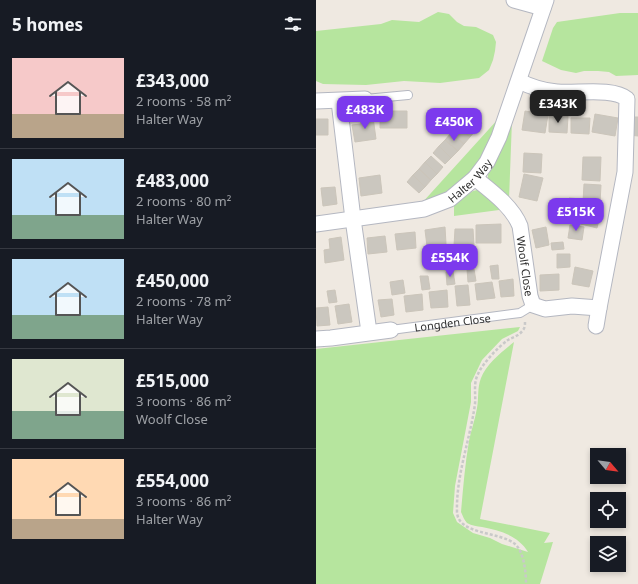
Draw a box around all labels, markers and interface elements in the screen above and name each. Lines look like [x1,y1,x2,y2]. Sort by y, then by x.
text: 5 homes [12,13,83,36]
icon: filters [282,13,304,35]
text: £343,000 [136,69,209,92]
icon: home [44,74,92,122]
pin: £343K [530,90,586,124]
text: 2 rooms · 58 m² [136,92,231,110]
text: £343K [539,94,577,112]
pin: £483K [337,96,393,130]
text: £483K [346,100,384,118]
pin: £450K [426,108,482,142]
text: Halter Way [136,110,203,128]
text: £450K [435,112,473,130]
street label: Halter Way [444,155,495,206]
text: £483,000 [136,169,209,192]
icon: home [44,175,92,223]
text: 2 rooms · 80 m² [136,192,231,210]
pin: £515K [548,198,604,232]
text: £515K [557,202,595,220]
text: Halter Way [136,210,203,228]
street label: Woolf Close [514,235,537,297]
pin: £554K [422,244,478,278]
text: £554K [431,248,469,266]
text: £450,000 [136,269,209,292]
icon: home [44,275,92,323]
text: 2 rooms · 78 m² [136,292,231,310]
street label: Longden Close [414,309,491,334]
text: Halter Way [136,310,203,328]
text: £515,000 [136,369,209,392]
icon: home [44,375,92,423]
text: 3 rooms · 86 m² [136,392,231,410]
text: Woolf Close [136,410,208,428]
north arrow [590,448,626,484]
map controls [590,448,626,572]
text: £554,000 [136,469,209,492]
icon: home [44,475,92,523]
text: 3 rooms · 86 m² [136,492,231,510]
button: locate [590,492,626,528]
text: Halter Way [136,510,203,528]
button: layers [590,536,626,572]

